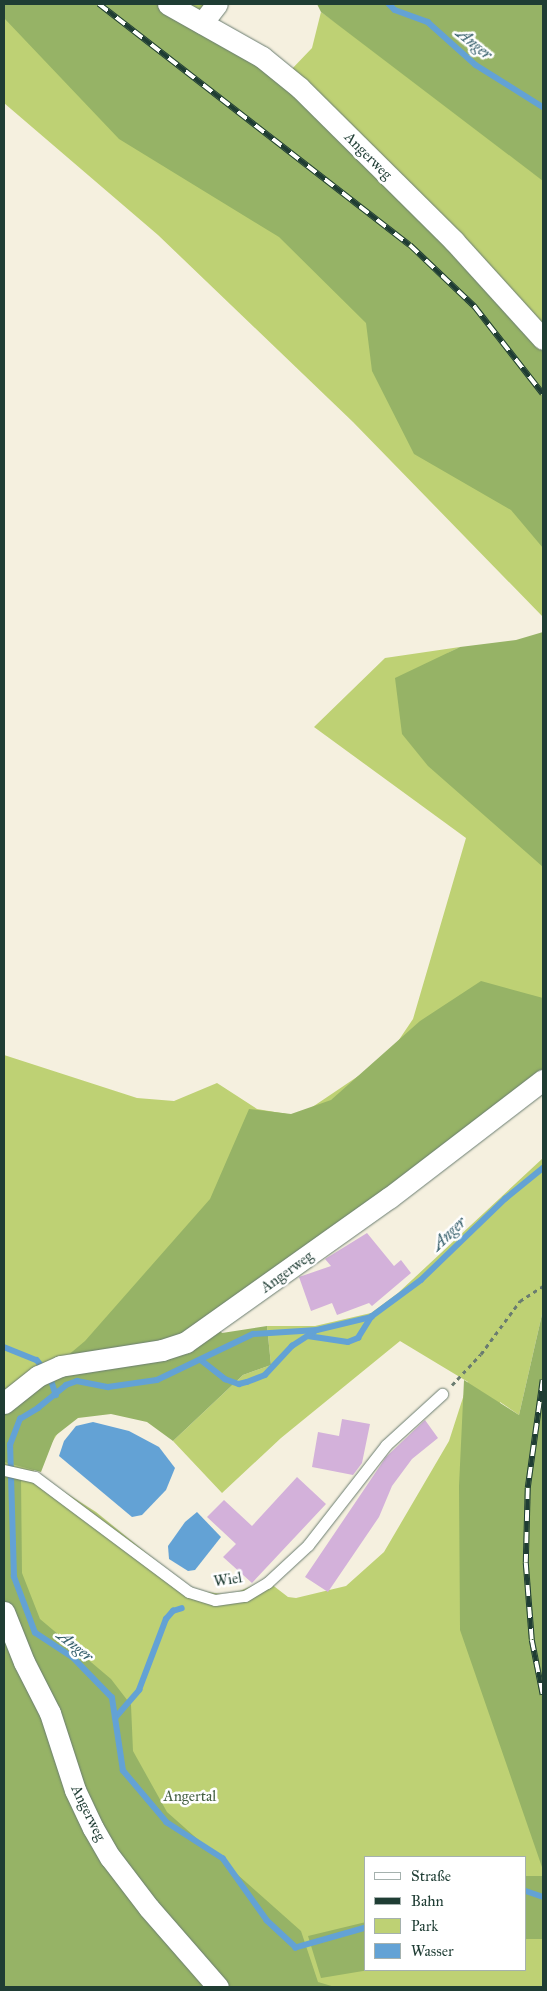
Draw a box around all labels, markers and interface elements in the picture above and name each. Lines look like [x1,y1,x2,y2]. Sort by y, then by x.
water label: Anger [452,24,496,64]
street label: Angerweg [340,128,396,184]
water label: Anger [428,1213,470,1255]
street label: Angerweg [257,1247,317,1297]
street label: Wiel [212,1569,244,1591]
water label: Anger [53,1626,97,1666]
street label: Angerweg [67,1782,109,1844]
park label: Angertal [164,1788,216,1806]
legend [364,1856,527,1971]
text: Straße [411,1867,451,1885]
text: Bahn [411,1892,444,1910]
text: Park [411,1917,438,1935]
text: Wasser [411,1942,454,1960]

